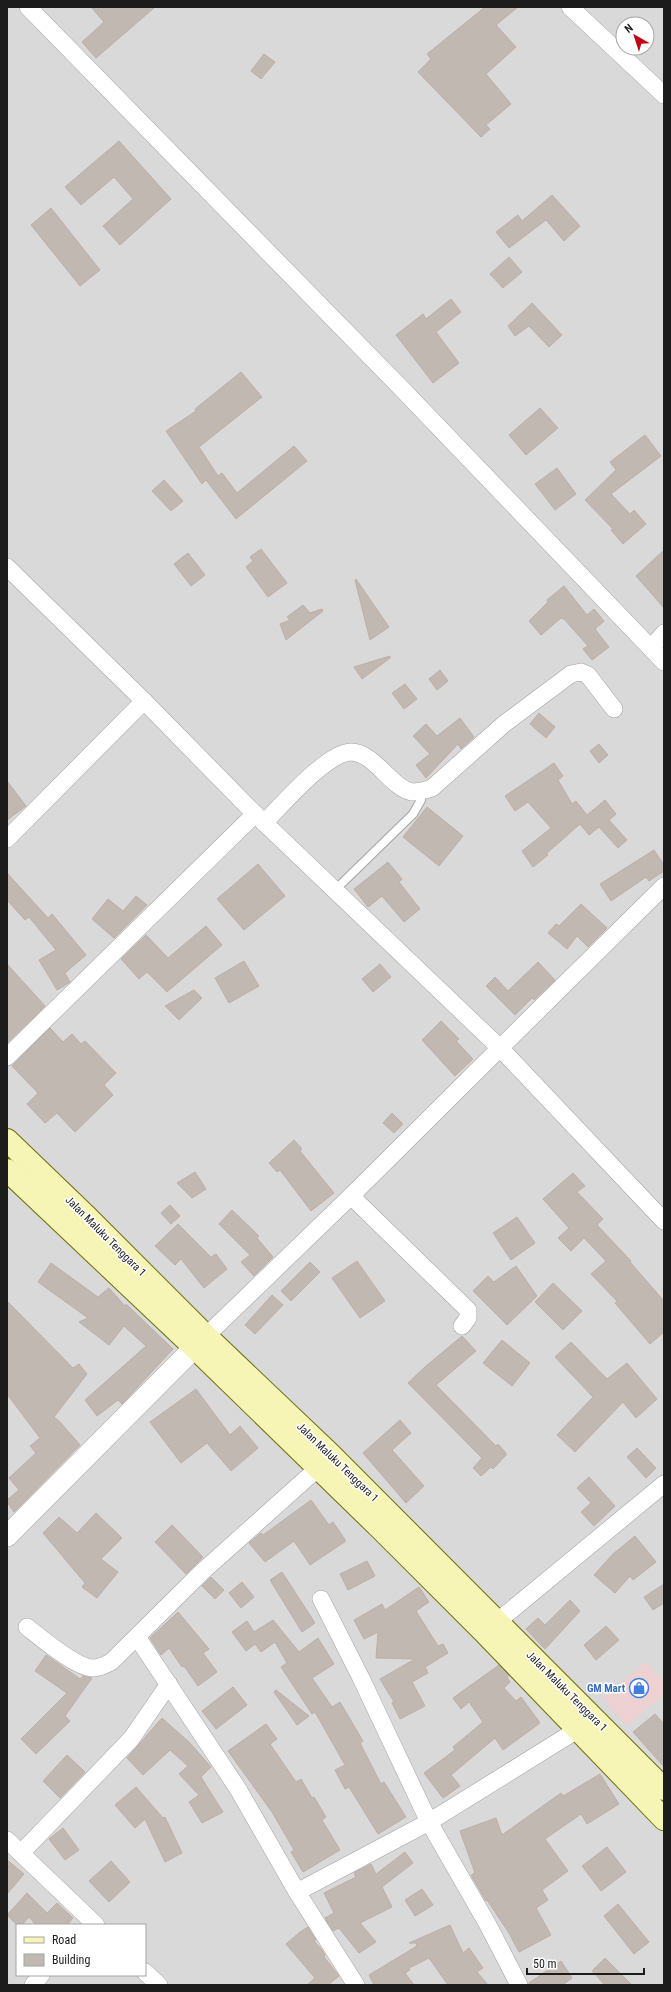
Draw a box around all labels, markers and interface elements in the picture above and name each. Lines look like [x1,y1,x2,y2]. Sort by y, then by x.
north arrow [615,16,655,56]
text: N [622,21,636,36]
street label: Jalan Maluku Tenggara 1 [63,1193,149,1279]
street label: Jalan Maluku Tenggara 1 [294,1420,381,1505]
street label: Jalan Maluku Tenggara 1 [524,1648,610,1734]
shop icon: GM Mart [628,1677,650,1699]
place label: GM Mart [587,1682,626,1695]
legend [16,1924,146,1976]
text: Road [52,1933,76,1947]
scale bar [527,1950,644,1976]
text: Building [52,1953,90,1967]
text: 50 m [533,1957,557,1971]

